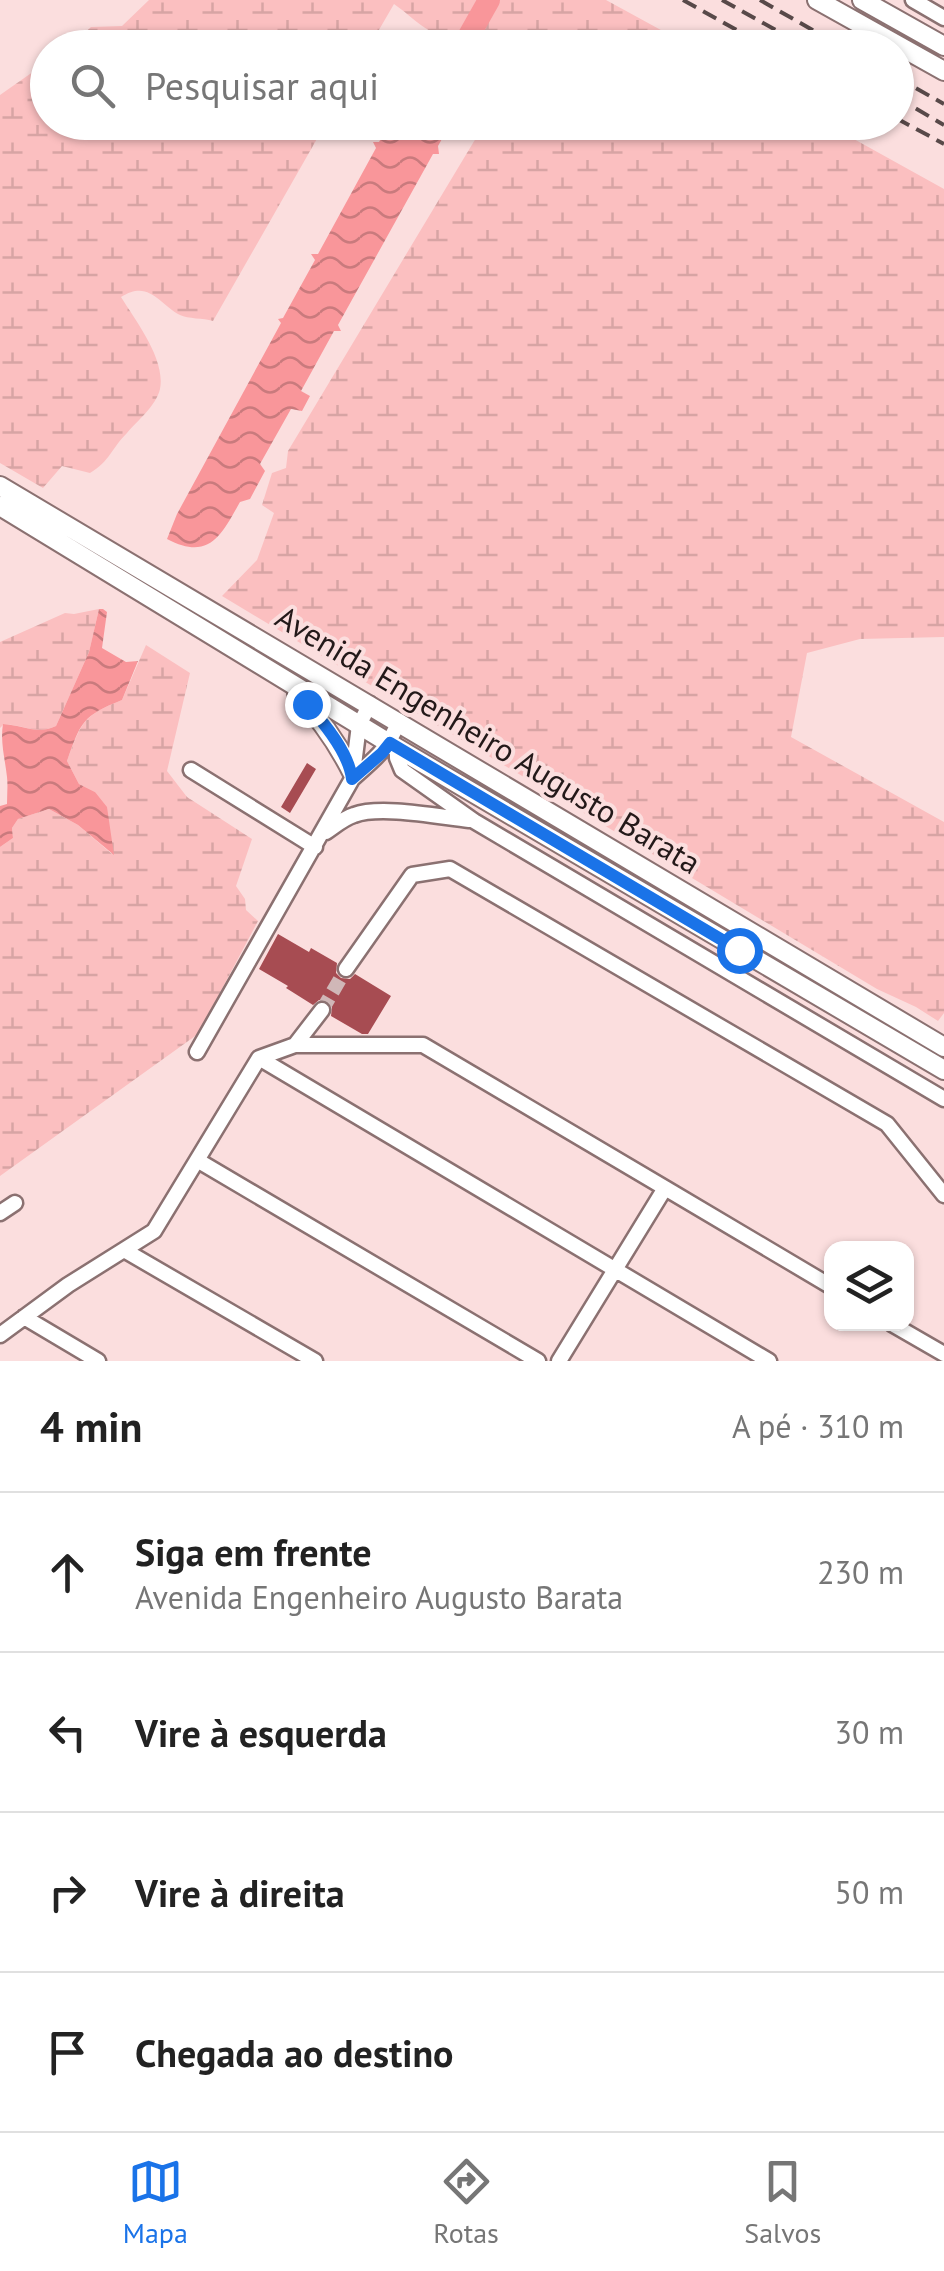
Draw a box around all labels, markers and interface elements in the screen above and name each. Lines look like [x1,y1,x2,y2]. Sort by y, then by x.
search box [30,30,914,140]
icon: search [65,58,120,113]
text: Pesquisar aqui [145,61,379,110]
street label: Avenida Engenheiro Augusto Barata [268,595,709,883]
route end [285,682,331,728]
route start [717,928,763,974]
map controls [824,1241,914,1331]
button: layers [824,1241,914,1331]
text: 4 min [40,1399,142,1454]
text: A pé · 310 m [732,1405,904,1447]
text: Siga em frente [135,1527,372,1576]
icon: ahead [40,1545,95,1600]
text: 230 m [817,1551,904,1593]
text: Avenida Engenheiro Augusto Barata [135,1576,623,1618]
icon: left [40,1705,95,1760]
text: Vire à esquerda [135,1708,387,1757]
text: 30 m [835,1711,904,1753]
icon: right [40,1865,95,1920]
text: Vire à direita [135,1868,345,1917]
text: 50 m [835,1871,904,1913]
icon: arrive [40,2025,95,2080]
text: Chegada ao destino [135,2028,454,2077]
tab: Mapa [123,2154,188,2251]
tab: Rotas [433,2154,499,2251]
tab: Salvos [744,2154,821,2251]

